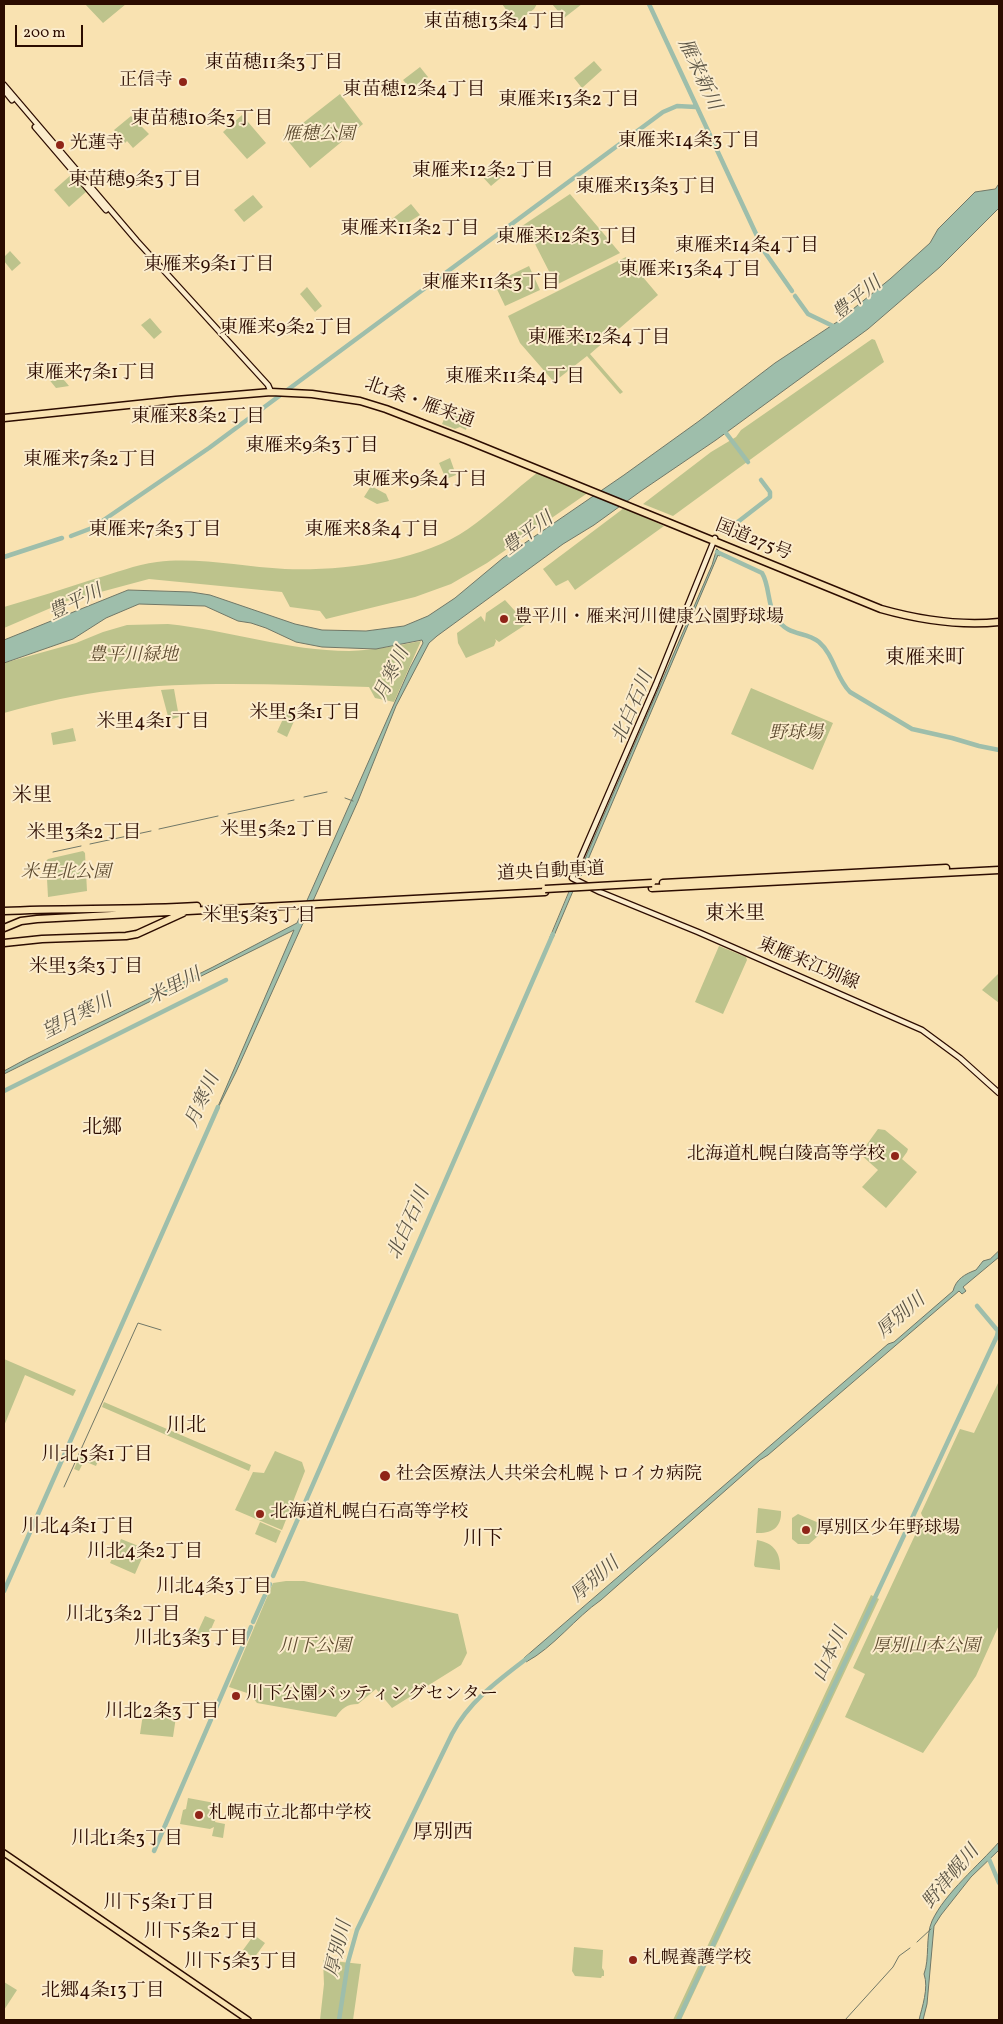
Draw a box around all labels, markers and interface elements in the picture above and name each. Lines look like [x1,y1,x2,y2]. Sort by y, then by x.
district label: 東苗穂13条4丁目 [424,13,566,35]
scale bar [18,15,85,47]
text: 200 m [23,23,66,44]
water label: 雁来新川 [672,36,724,114]
district label: 東苗穂11条3丁目 [205,54,343,76]
place label: 正信寺 [119,71,173,93]
marker: 正信寺 [177,76,189,88]
district label: 東苗穂12条4丁目 [343,81,485,103]
district label: 東雁来13条2丁目 [498,91,640,113]
district label: 東苗穂10条3丁目 [131,110,273,132]
park label: 雁穂公園 [283,125,355,147]
district label: 東雁来14条3丁目 [618,132,760,154]
place label: 光蓮寺 [70,134,124,156]
marker: 光蓮寺 [54,139,66,151]
district label: 東雁来12条2丁目 [412,162,554,184]
district label: 東苗穂9条3丁目 [68,171,202,193]
district label: 東雁来13条3丁目 [576,178,716,200]
district label: 東雁来11条2丁目 [341,220,479,242]
district label: 東雁来12条3丁目 [496,228,638,250]
district label: 東雁来14条4丁目 [675,237,819,259]
district label: 東雁来9条1丁目 [143,256,275,278]
district label: 東雁来13条4丁目 [619,261,761,283]
water label: 豊平川 [829,273,887,327]
district label: 東雁来11条3丁目 [422,274,560,296]
district label: 東雁来9条2丁目 [219,319,353,341]
district label: 東雁来12条4丁目 [528,329,670,351]
district label: 東雁来7条1丁目 [26,364,156,386]
district label: 東雁来11条4丁目 [445,368,585,390]
street label: 北1条・雁来通 [361,374,477,434]
district label: 東雁来8条2丁目 [131,408,265,430]
district label: 東雁来9条3丁目 [245,437,379,459]
district label: 東雁来7条2丁目 [23,451,157,473]
district label: 東雁来9条4丁目 [352,471,488,493]
water label: 豊平川 [499,509,559,561]
street label: 国道275号 [712,516,794,566]
district label: 東雁来7条3丁目 [89,521,221,543]
district label: 東雁来8条4丁目 [305,521,439,543]
water label: 豊平川 [45,581,107,627]
place label: 豊平川・雁来河川健康公園野球場 [514,608,784,630]
marker: 豊平川・雁来河川健康公園野球場 [498,613,510,625]
water label: 月寒川 [370,644,416,706]
park label: 豊平川緑地 [88,646,178,668]
district label: 東雁来町 [885,647,965,671]
water label: 北白石川 [609,669,659,747]
district label: 米里5条1丁目 [249,704,361,726]
district label: 米里4条1丁目 [96,713,210,735]
park label: 野球場 [769,724,823,746]
district label: 米里 [12,785,52,809]
district label: 米里5条2丁目 [220,821,334,843]
district label: 米里3条2丁目 [27,824,141,846]
street label: 道央自動車道 [497,859,605,887]
park label: 米里北公園 [21,863,111,885]
district label: 東米里 [705,903,765,927]
district label: 米里5条3丁目 [202,907,316,929]
street label: 東雁来江別線 [754,934,862,996]
district label: 米里3条3丁目 [29,958,143,980]
water label: 米里川 [144,965,206,1011]
water label: 望月寒川 [39,991,117,1045]
water label: 月寒川 [182,1070,226,1132]
district label: 北郷 [82,1117,122,1141]
place label: 北海道札幌白陵高等学校 [687,1145,885,1167]
marker: 北海道札幌白陵高等学校 [889,1150,901,1162]
water label: 北白石川 [384,1185,436,1263]
water label: 厚別川 [873,1290,931,1344]
district label: 川北 [166,1415,206,1439]
district label: 川北5条1丁目 [41,1446,153,1468]
place label: 社会医療法人共栄会札幌トロイカ病院 [396,1465,702,1487]
marker: 社会医療法人共栄会札幌トロイカ病院 [378,1469,392,1483]
place label: 北海道札幌白石高等学校 [270,1503,468,1525]
marker: 北海道札幌白石高等学校 [254,1508,266,1520]
district label: 川北4条1丁目 [21,1518,135,1540]
place label: 厚別区少年野球場 [816,1519,960,1541]
marker: 厚別区少年野球場 [800,1524,812,1536]
district label: 川下 [463,1528,503,1552]
district label: 川北4条2丁目 [87,1543,203,1565]
water label: 厚別川 [567,1554,625,1608]
district label: 川北4条3丁目 [156,1578,272,1600]
district label: 川北3条2丁目 [66,1606,180,1628]
water label: 山本川 [810,1624,854,1686]
district label: 川北3条3丁目 [134,1630,248,1652]
park label: 川下公園 [279,1637,351,1659]
park label: 厚別山本公園 [872,1637,980,1659]
place label: 川下公園バッティングセンター [246,1685,498,1707]
marker: 川下公園バッティングセンター [230,1690,242,1702]
district label: 川北2条3丁目 [105,1703,219,1725]
place label: 札幌市立北都中学校 [209,1804,371,1826]
marker: 札幌市立北都中学校 [193,1809,205,1821]
district label: 厚別西 [413,1822,473,1846]
district label: 川北1条3丁目 [71,1830,183,1852]
water label: 野津幌川 [919,1842,985,1914]
district label: 川下5条1丁目 [103,1894,215,1916]
water label: 厚別川 [322,1919,358,1979]
district label: 川下5条2丁目 [144,1923,258,1945]
place label: 札幌養護学校 [643,1949,751,1971]
district label: 川下5条3丁目 [184,1953,298,1975]
marker: 札幌養護学校 [627,1954,639,1966]
district label: 北郷4条13丁目 [41,1982,165,2004]

